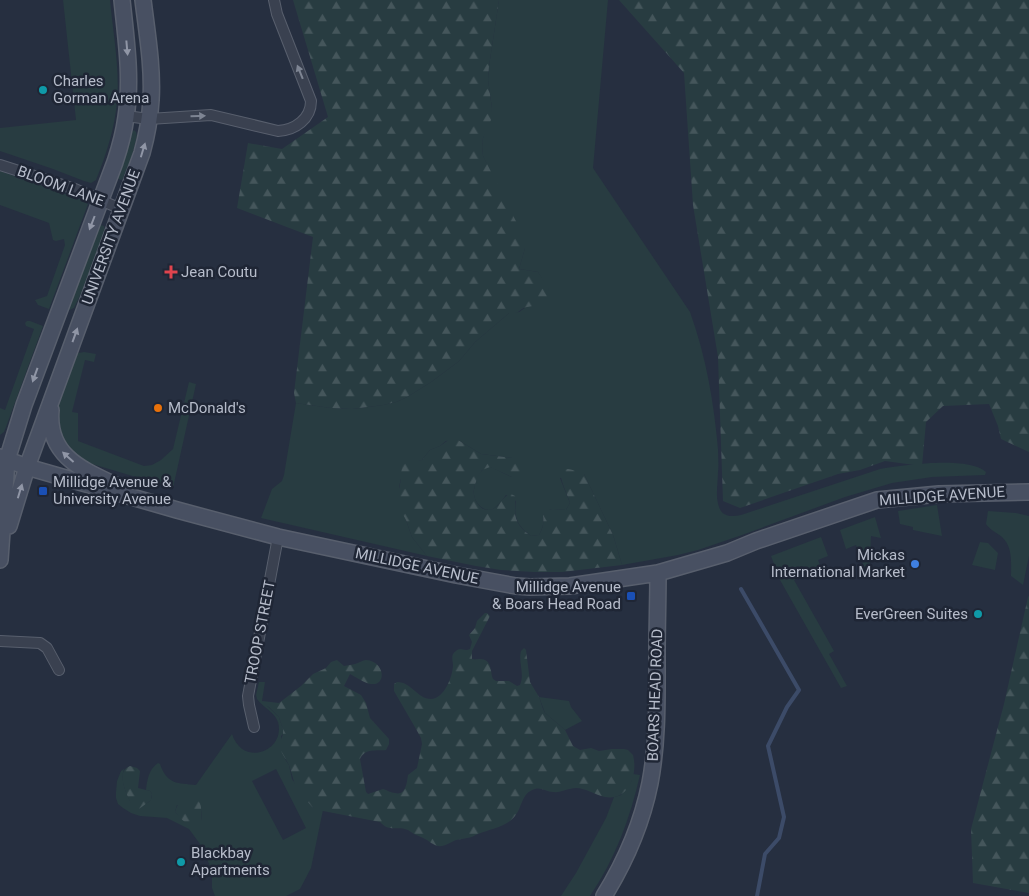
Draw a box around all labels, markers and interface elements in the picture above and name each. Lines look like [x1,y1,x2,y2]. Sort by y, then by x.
one-way arrow [123,41,131,57]
one-way arrow [296,65,304,79]
place label: Charles Gorman Arena [53,72,149,107]
marker: Charles Gorman Arena [37,84,49,96]
one-way arrow [190,111,206,119]
one-way arrow [139,142,147,157]
street label: BLOOM LANE [15,162,108,210]
street label: UNIVERSITY AVENUE [78,166,144,307]
one-way arrow [88,216,96,231]
place label: Jean Coutu [181,263,257,281]
marker: Jean Coutu [165,266,177,278]
one-way arrow [71,327,79,342]
one-way arrow [31,368,39,383]
place label: McDonald's [168,399,246,417]
marker: McDonald's [152,402,164,414]
one-way arrow [63,451,75,463]
place label: Millidge Avenue & University Avenue [53,473,172,508]
one-way arrow [16,483,24,498]
street label: MILLIDGE AVENUE [879,483,1006,509]
marker: Millidge Avenue & University Avenue [37,485,49,497]
street label: MILLIDGE AVENUE [354,544,481,588]
place label: Mickas International Market [771,546,905,581]
marker: Mickas International Market [909,558,921,570]
place label: Millidge Avenue & Boars Head Road [492,578,621,613]
street label: TROOP STREET [241,579,279,685]
marker: Millidge Avenue & Boars Head Road [625,590,637,602]
place label: EverGreen Suites [855,605,968,623]
marker: EverGreen Suites [972,608,984,620]
street label: BOARS HEAD ROAD [644,628,666,762]
place label: Blackbay Apartments [191,844,270,879]
marker: Blackbay Apartments [175,856,187,868]

